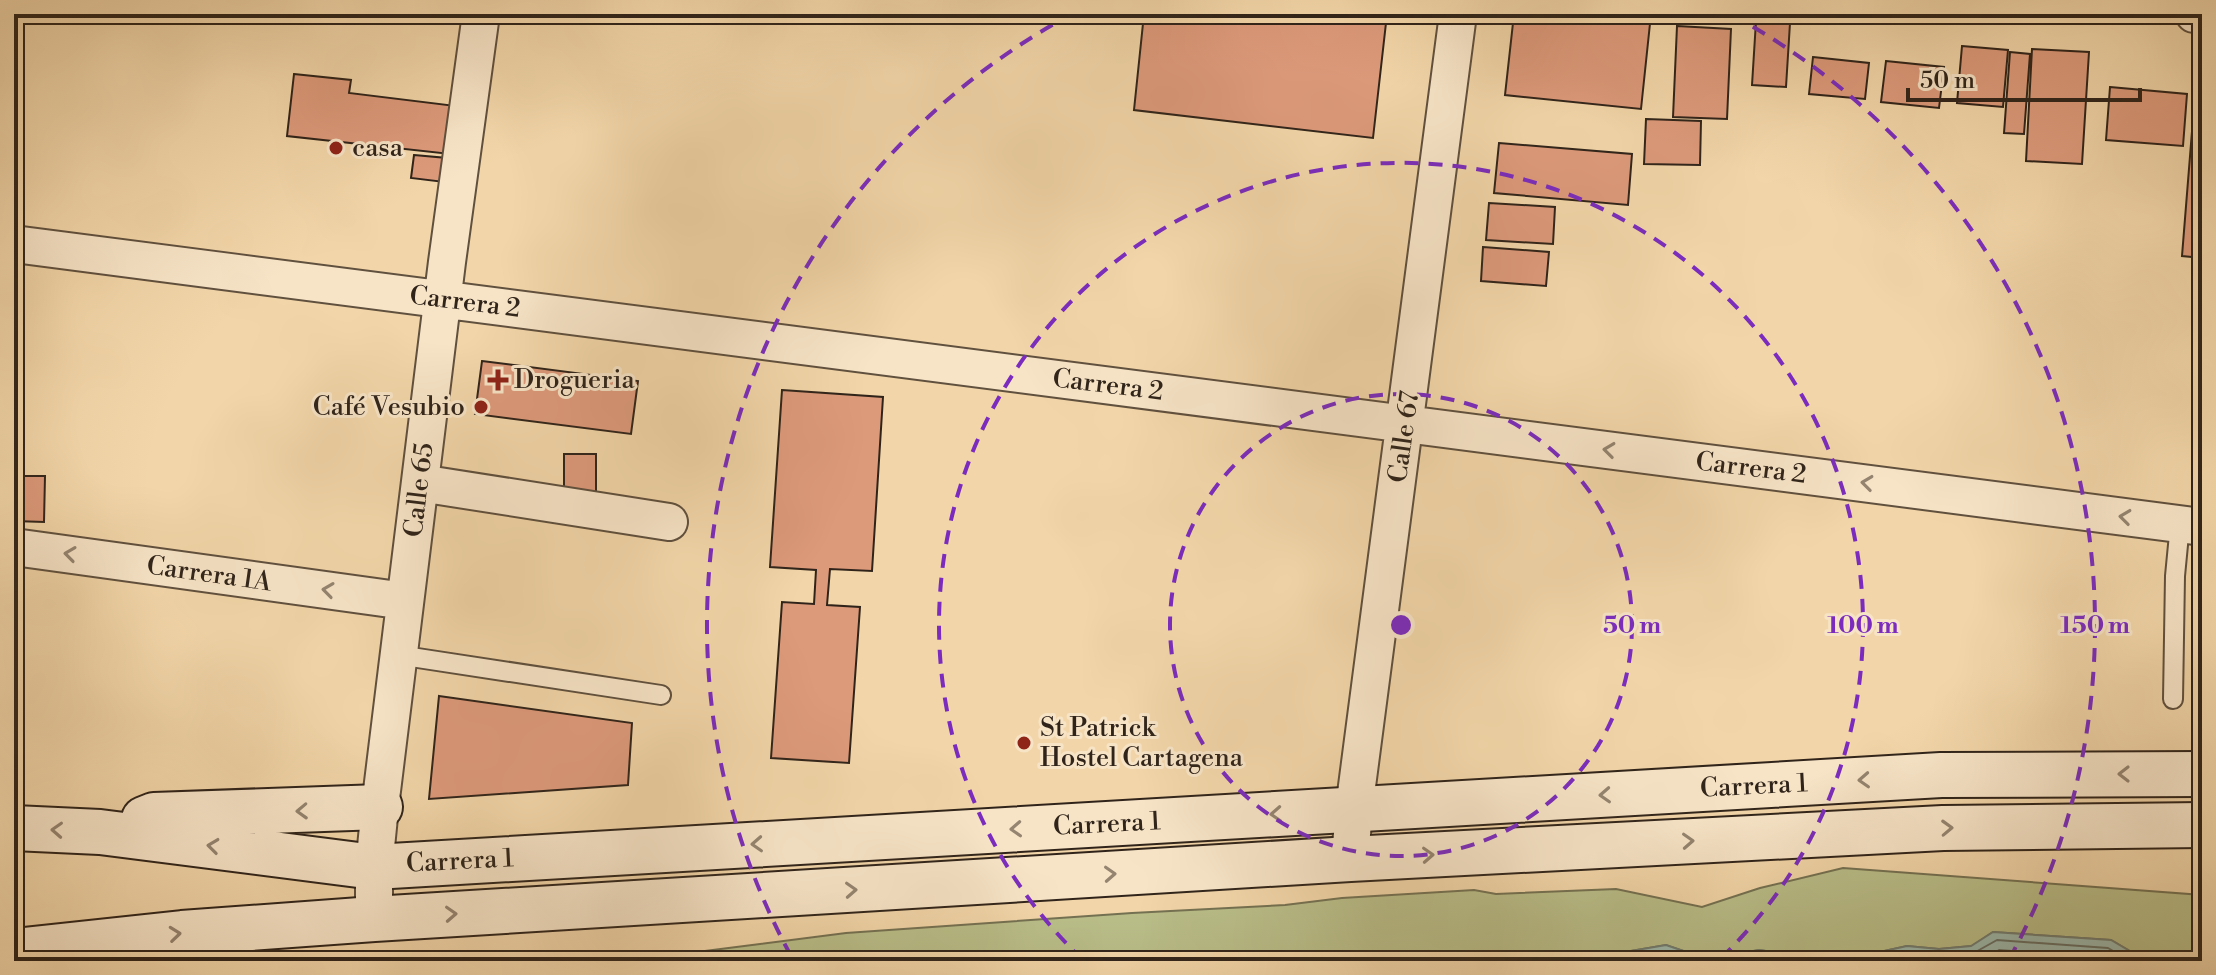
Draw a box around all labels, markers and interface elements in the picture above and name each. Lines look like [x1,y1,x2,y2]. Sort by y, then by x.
scale bar [1908,52,2140,102]
text: 50 m [1920,66,1975,96]
place label: casa [352,132,404,164]
marker: casa [327,139,345,157]
street label: Carrera 2 [408,279,522,325]
street label: Carrera 2 [1051,362,1165,408]
place label: Drogueria [514,364,635,396]
marker: Drogueria [489,371,507,389]
street label: Calle 67 [1382,389,1426,485]
place label: Café Vesubio [313,391,465,423]
marker: Café Vesubio [472,398,490,416]
street label: Calle 65 [397,441,441,539]
one-way arrow [1602,442,1616,459]
street label: Carrera 2 [1694,445,1808,491]
one-way arrow [1860,475,1873,492]
one-way arrow [2118,508,2131,525]
one-way arrow [63,546,77,563]
street label: Carrera 1A [145,549,275,599]
one-way arrow [321,582,334,599]
centre of rings [1387,611,1415,639]
text: 50 m [1603,611,1661,641]
text: 100 m [1827,611,1899,641]
text: 150 m [2060,611,2130,641]
place label: St Patrick Hostel Cartagena [1040,712,1244,774]
marker: St Patrick Hostel Cartagena [1015,734,1033,752]
one-way arrow [2117,765,2130,783]
street label: Carrera 1 [1699,767,1809,805]
one-way arrow [1857,771,1870,788]
one-way arrow [1598,786,1611,803]
one-way arrow [295,803,308,820]
street label: Carrera 1 [1052,805,1162,843]
one-way arrow [1269,805,1282,822]
one-way arrow [1941,819,1954,836]
one-way arrow [1009,820,1022,837]
one-way arrow [50,822,63,839]
one-way arrow [1682,833,1695,850]
one-way arrow [750,835,763,852]
one-way arrow [206,838,219,855]
street label: Carrera 1 [405,842,515,880]
one-way arrow [1422,847,1435,864]
one-way arrow [1104,866,1117,883]
one-way arrow [845,882,858,899]
one-way arrow [445,906,458,923]
one-way arrow [169,925,182,942]

